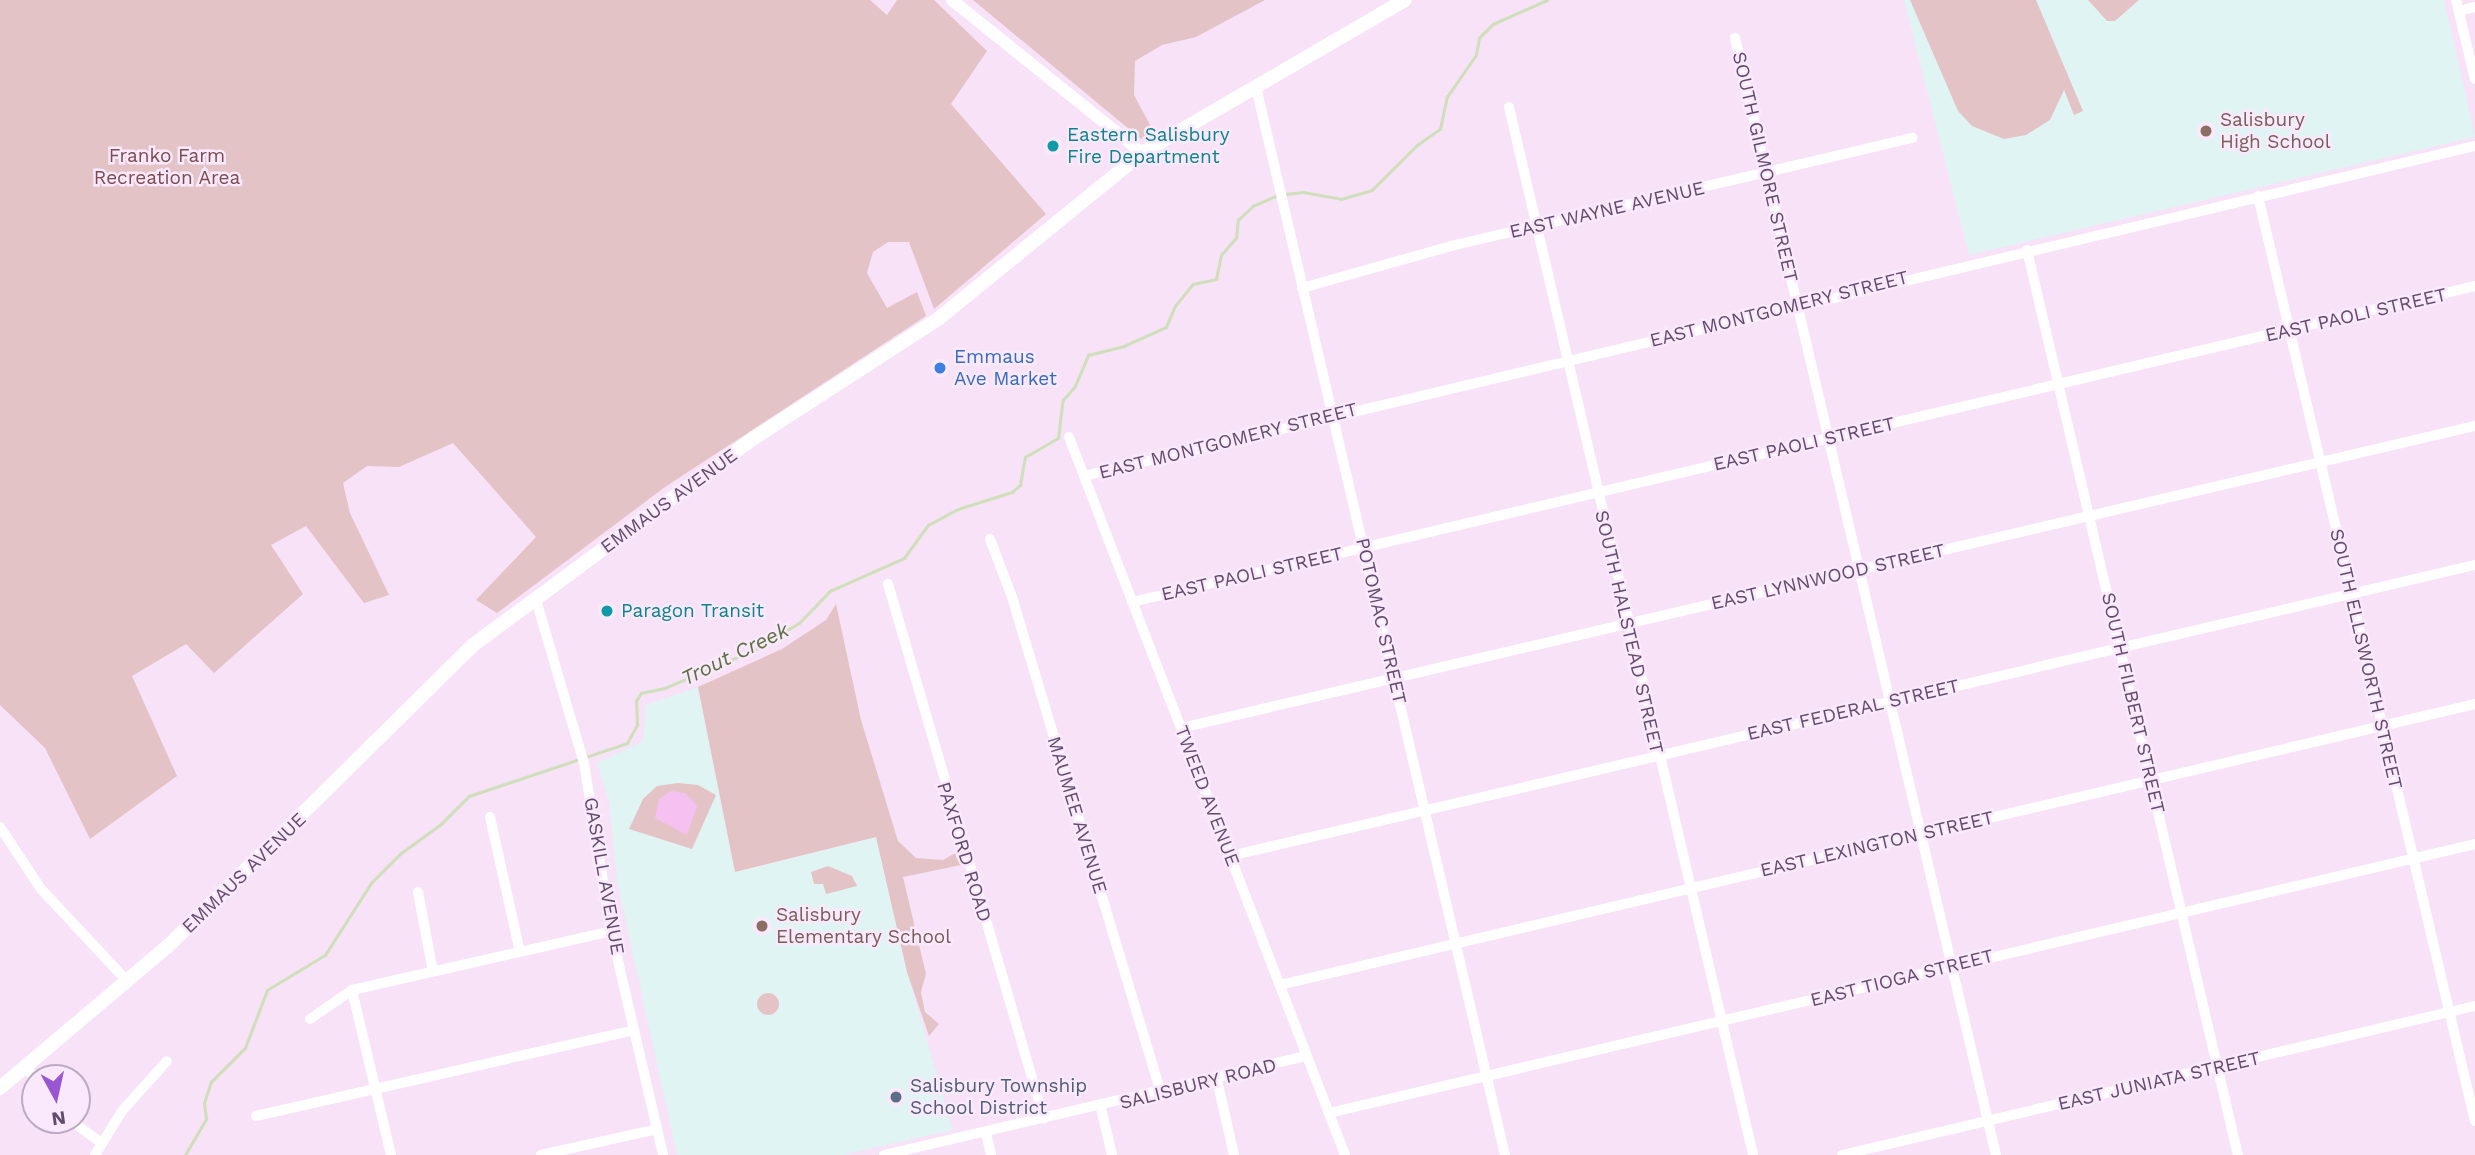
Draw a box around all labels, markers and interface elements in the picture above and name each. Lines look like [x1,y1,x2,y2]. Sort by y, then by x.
street label: SOUTH GILMORE STREET [1727,50,1803,284]
place label: Salisbury High School [2220,109,2331,153]
marker: Salisbury High School [2198,123,2214,139]
place label: Eastern Salisbury Fire Department [1067,124,1230,168]
marker: Eastern Salisbury Fire Department [1045,138,1061,154]
park label: Franko Farm Recreation Area [93,145,241,189]
street label: EAST WAYNE AVENUE [1506,176,1708,244]
street label: EAST MONTGOMERY STREET [1647,266,1911,352]
street label: EAST PAOLI STREET [2263,283,2449,347]
place label: Emmaus Ave Market [954,346,1057,390]
marker: Emmaus Ave Market [932,360,948,376]
street label: EAST MONTGOMERY STREET [1096,398,1360,484]
street label: EAST PAOLI STREET [1711,412,1897,476]
street label: EMMAUS AVENUE [596,444,742,558]
street label: SOUTH HALSTEAD STREET [1590,508,1668,756]
street label: SOUTH ELLSWORTH STREET [2325,527,2407,791]
street label: POTOMAC STREET [1351,536,1411,706]
street label: EAST LYNNWOOD STREET [1709,539,1947,615]
street label: EAST PAOLI STREET [1159,542,1345,606]
street label: SOUTH FILBERT STREET [2096,590,2170,816]
place label: Paragon Transit [621,600,765,622]
marker: Paragon Transit [599,603,615,619]
water label: Trout Creek [677,617,793,691]
street label: EAST FEDERAL STREET [1744,674,1962,746]
street label: TWEED AVENUE [1170,722,1244,870]
street label: MAUMEE AVENUE [1042,733,1112,897]
street label: PAXFORD ROAD [932,779,996,925]
street label: GASKILL AVENUE [579,795,629,957]
street label: EAST LEXINGTON STREET [1758,806,1996,882]
street label: EMMAUS AVENUE [177,808,311,938]
place label: Salisbury Elementary School [776,904,952,948]
marker: Salisbury Elementary School [754,918,770,934]
street label: EAST TIOGA STREET [1807,944,1997,1012]
street label: EAST JUNIATA STREET [2055,1046,2263,1116]
street label: SALISBURY ROAD [1117,1053,1279,1115]
north arrow [21,1064,91,1134]
place label: Salisbury Township School District [910,1075,1088,1119]
marker: Salisbury Township School District [888,1089,904,1105]
text: N [50,1106,67,1131]

